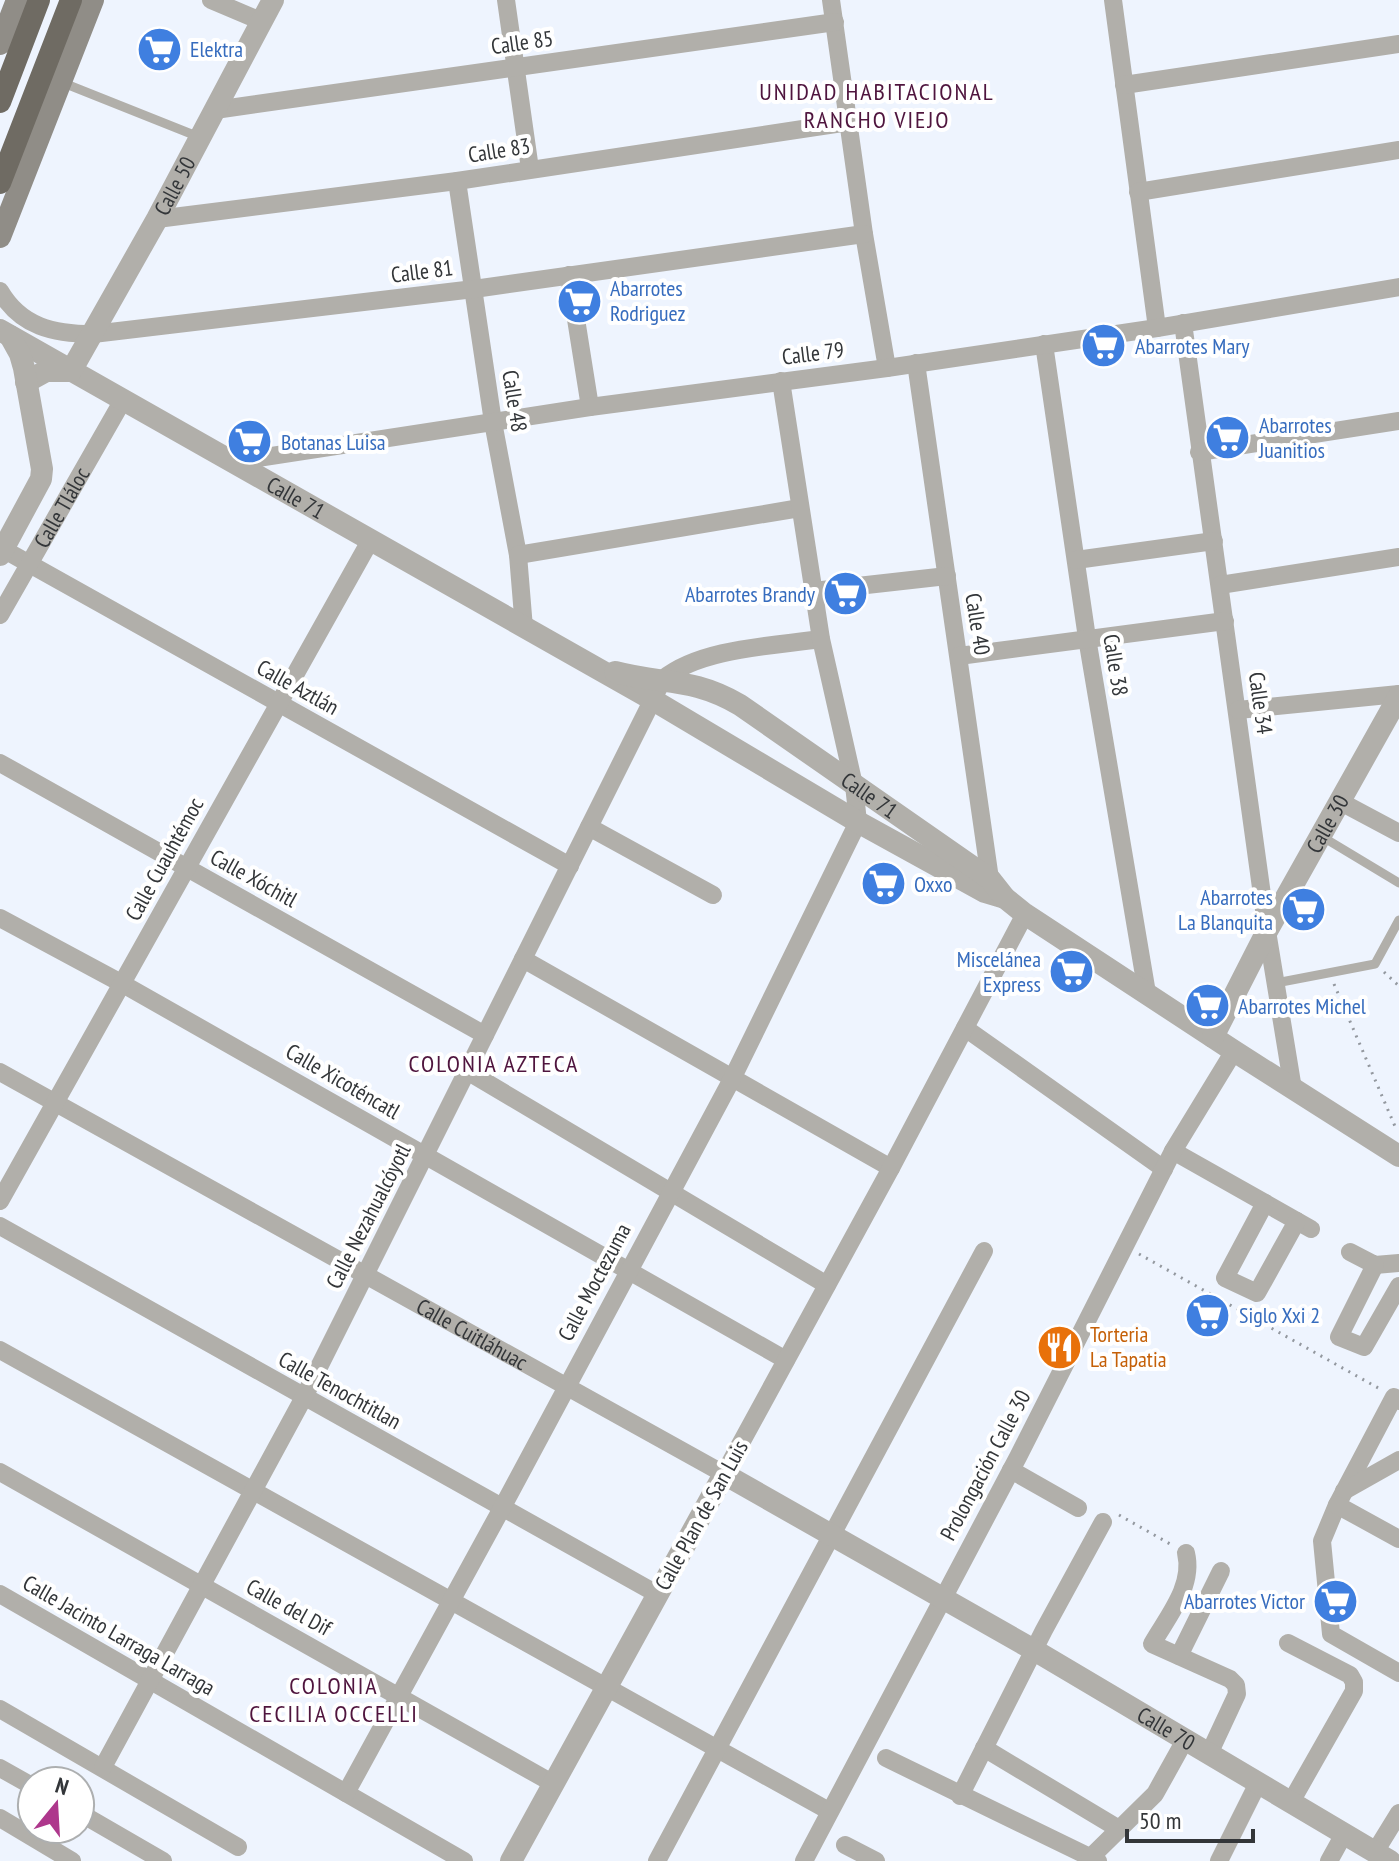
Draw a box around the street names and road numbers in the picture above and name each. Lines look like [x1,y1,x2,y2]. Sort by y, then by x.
street label: Calle 85 [489,24,555,60]
street label: Calle 83 [466,131,532,169]
street label: Calle 50 [148,152,202,220]
street label: Calle 81 [389,253,455,289]
street label: Calle 79 [780,335,846,371]
street label: Calle 48 [496,368,534,434]
street label: Calle Tláloc [27,462,96,553]
street label: Calle 71 [262,470,330,525]
street label: Calle 40 [959,591,997,657]
street label: Calle 38 [1097,632,1135,698]
street label: Calle Aztlán [252,653,344,721]
street label: Calle 34 [1243,670,1279,736]
street label: Calle 71 [836,766,903,824]
street label: Calle 30 [1300,790,1355,858]
street label: Calle Cuauhtémoc [119,792,209,926]
street label: Calle Xóchitl [206,843,303,914]
street label: Calle Xicoténcatl [281,1037,406,1125]
street label: Calle Nezahualcóyotl [319,1138,417,1293]
street label: Calle Moctezuma [551,1218,637,1346]
street label: Calle Cuitláhuac [412,1292,533,1376]
street label: Calle Tenochtitlan [274,1345,406,1435]
street label: Prolongación Calle 30 [934,1385,1036,1545]
street label: Calle Plan de San Luis [648,1435,754,1595]
street label: Calle Jacinto Larraga Larraga [18,1569,220,1701]
street label: Calle del Dif [242,1572,338,1642]
street label: Calle 70 [1132,1700,1200,1756]

